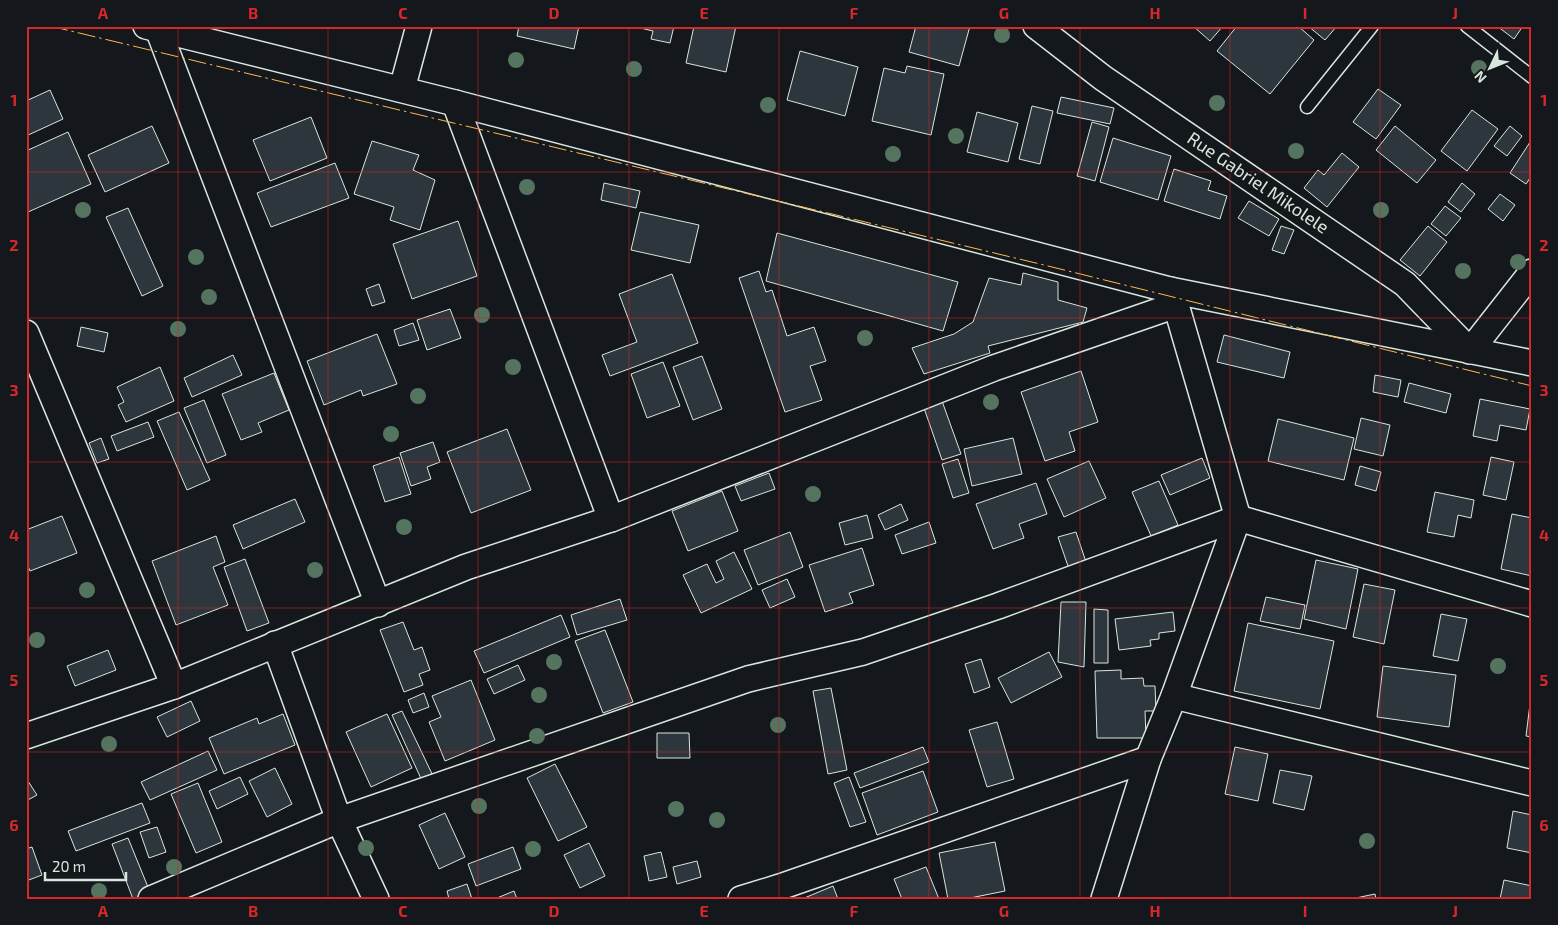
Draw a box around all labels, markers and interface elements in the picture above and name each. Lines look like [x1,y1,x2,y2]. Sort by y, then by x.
text: A [98,3,109,22]
text: B [248,3,258,22]
text: C [398,3,408,22]
text: D [549,3,560,22]
text: E [699,3,709,22]
text: F [850,3,859,22]
text: G [999,3,1009,22]
text: H [1149,3,1161,22]
text: I [1303,3,1307,22]
text: J [1452,3,1458,22]
north arrow [1466,42,1516,92]
text: N [1470,68,1490,87]
text: 1 [11,90,17,109]
text: 1 [1541,90,1547,109]
street label: Rue Gabriel Mikolele [1184,127,1334,238]
text: 2 [9,235,19,254]
text: 2 [1539,235,1549,254]
text: 3 [9,380,19,399]
text: 3 [1539,380,1549,399]
text: 4 [9,525,19,544]
text: 4 [1539,525,1549,544]
text: 5 [10,670,19,689]
text: 5 [1540,670,1549,689]
text: 6 [9,815,19,834]
text: 6 [1539,815,1549,834]
scale bar [45,850,126,882]
text: 20 m [52,857,86,875]
text: A [98,901,109,920]
text: B [248,901,258,920]
text: C [398,901,408,920]
text: D [549,901,560,920]
text: E [699,901,709,920]
text: F [850,901,859,920]
text: G [999,901,1009,920]
text: H [1149,901,1161,920]
text: I [1303,901,1307,920]
text: J [1452,901,1458,920]

